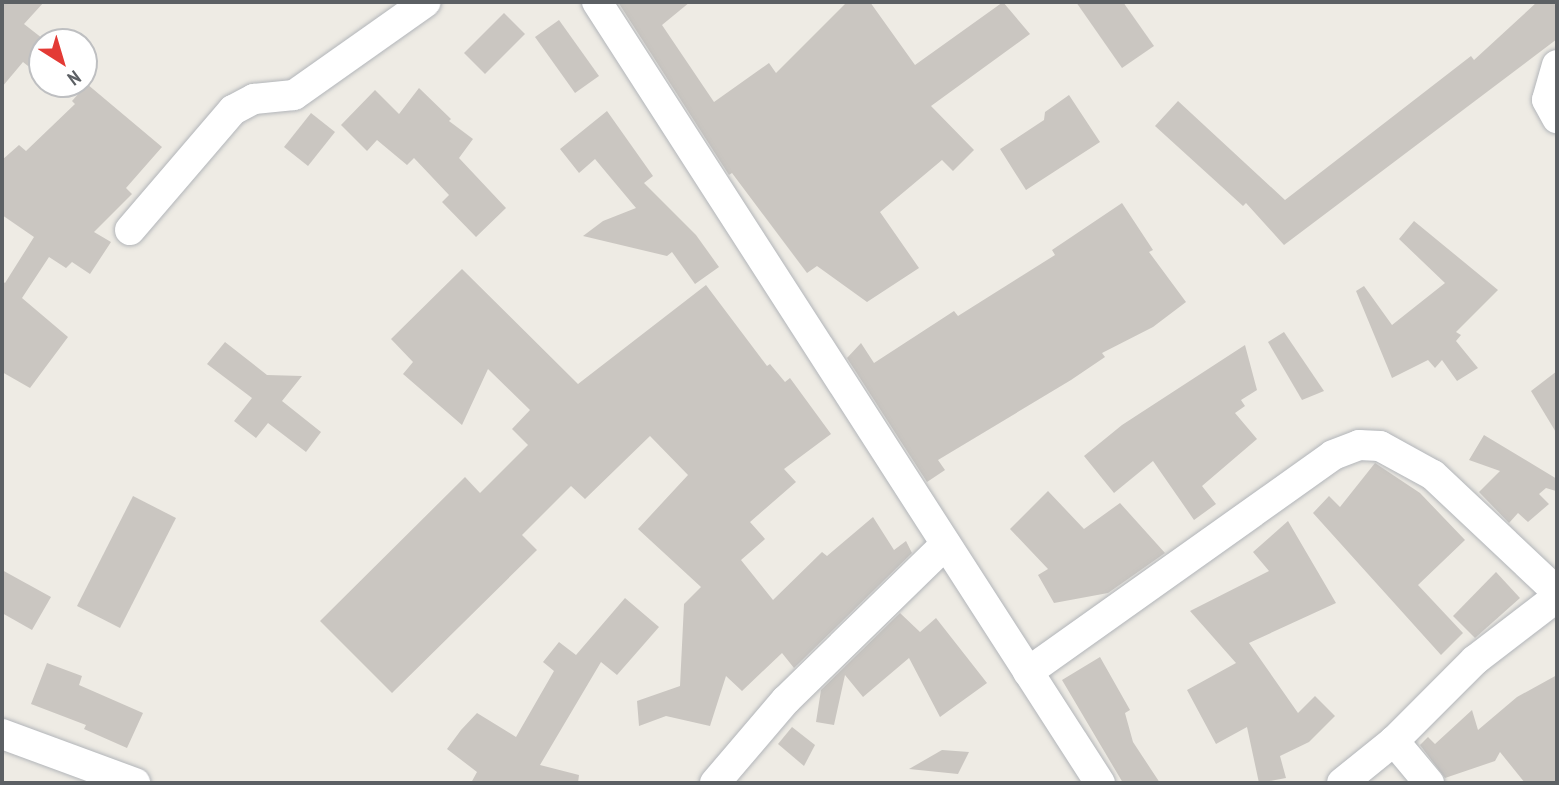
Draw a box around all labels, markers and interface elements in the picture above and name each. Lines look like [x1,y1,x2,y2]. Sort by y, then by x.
north arrow [28,28,98,98]
text: N [63,65,86,91]

